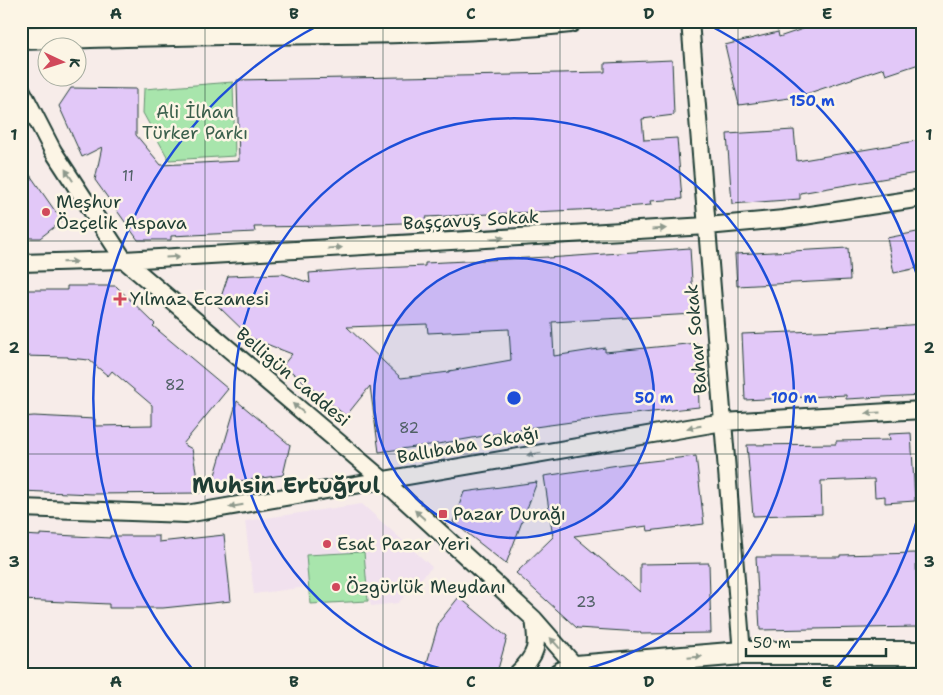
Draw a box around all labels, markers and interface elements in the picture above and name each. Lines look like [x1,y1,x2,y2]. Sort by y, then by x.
text: A [110,3,122,24]
text: B [289,3,299,24]
text: C [466,3,476,24]
text: D [643,3,655,24]
text: E [822,3,832,24]
north arrow [38,38,88,88]
text: K [66,58,84,69]
text: 150 m [789,91,835,111]
park label: Ali İlhan Türker Parkı [142,100,248,145]
text: 1 [10,124,18,145]
text: 1 [925,124,933,145]
house number: 11 [122,166,134,186]
one-way arrow [64,168,74,182]
place label: Meşhur Özçelik Aspava [56,190,187,235]
street label: Başçavuş Sokak [402,204,540,236]
marker: Meşhur Özçelik Aspava [40,206,52,218]
one-way arrow [652,225,668,233]
one-way arrow [489,234,505,242]
one-way arrow [327,243,343,251]
one-way arrow [165,253,181,261]
one-way arrow [62,257,78,265]
street label: Bahar Sokak [679,283,713,395]
place label: Yılmaz Eczanesi [130,287,269,311]
marker: Yılmaz Eczanesi [114,293,126,305]
street label: Belligün Caddesi [231,322,355,432]
text: 2 [8,337,20,358]
text: 2 [923,337,935,358]
house number: 82 [165,375,185,395]
text: 50 m [635,388,674,408]
text: 100 m [771,388,817,408]
centre of rings [505,389,523,407]
one-way arrow [292,402,304,414]
one-way arrow [865,410,881,418]
house number: 82 [399,418,419,438]
street label: Ballıbaba Sokağı [395,421,541,469]
one-way arrow [685,423,701,431]
one-way arrow [525,451,541,459]
district label: Muhsin Ertuğrul [192,471,380,500]
one-way arrow [227,502,243,510]
place label: Pazar Durağı [453,502,566,526]
marker: Pazar Durağı [437,508,449,520]
one-way arrow [415,509,427,521]
place label: Esat Pazar Yeri [337,532,470,556]
marker: Esat Pazar Yeri [321,538,333,550]
text: 3 [8,551,20,572]
text: 3 [923,551,935,572]
place label: Özgürlük Meydanı [346,575,506,599]
marker: Özgürlük Meydanı [330,581,342,593]
house number: 23 [576,592,596,612]
scale bar [746,625,886,657]
text: 50 m [753,633,791,653]
one-way arrow [549,637,561,649]
one-way arrow [687,653,703,661]
text: A [110,671,122,692]
text: B [289,671,299,692]
text: C [466,671,476,692]
text: D [643,671,655,692]
text: E [822,671,832,692]

